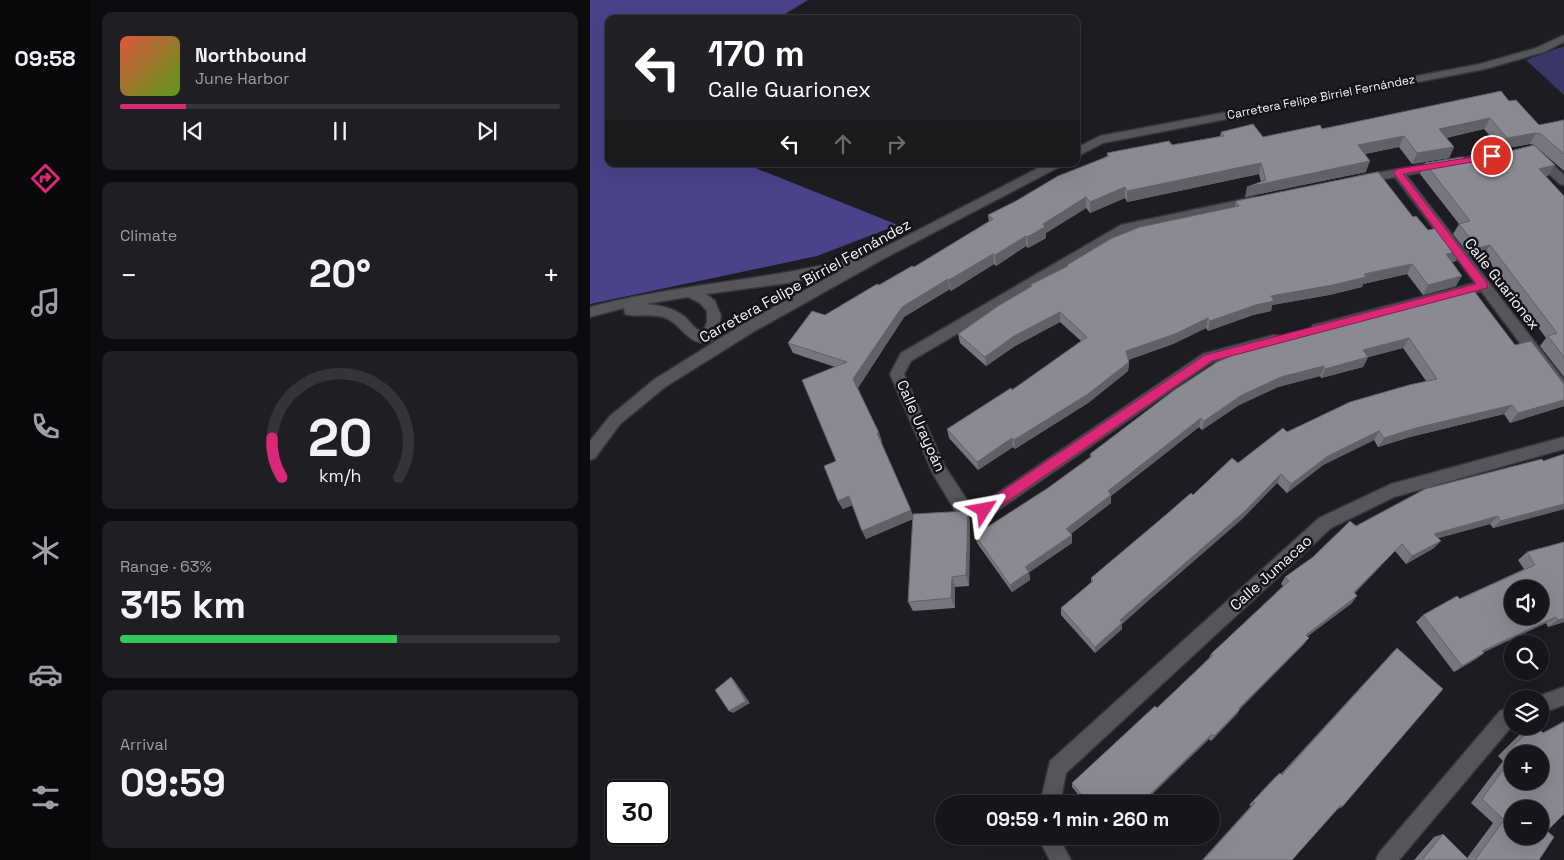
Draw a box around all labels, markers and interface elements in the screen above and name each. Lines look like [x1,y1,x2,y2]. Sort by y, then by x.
text: 170 m [708,32,805,76]
icon: left [625,35,690,100]
text: Northbound [195,43,307,68]
text: 09:58 [15,44,75,72]
text: June Harbor [195,68,289,89]
street label: Carretera Felipe Birriel Fernández [1226,71,1416,123]
text: Calle Guarionex [708,75,871,103]
icon: previous [179,117,207,145]
icon: pause [326,117,354,145]
icon: next [473,117,501,145]
icon: left [776,130,804,158]
icon: ahead [829,130,857,158]
icon: right [882,130,910,158]
pin [1471,135,1513,177]
icon: arrive [1478,142,1506,170]
icon: directions [28,161,63,196]
street label: Carretera Felipe Birriel Fernández [696,214,914,347]
text: Climate [120,225,177,246]
street label: Calle Guarionex [1461,234,1544,333]
text: 20° [309,250,371,298]
text: − [120,257,137,293]
text: + [543,257,560,293]
icon: music [28,285,63,320]
street label: Calle Urayoán [893,377,950,475]
text: 20 [308,405,372,471]
icon: phone [28,409,63,444]
text: km/h [319,464,361,487]
position arrow [957,483,1009,535]
street label: Calle Jumacao [1226,531,1316,614]
icon: climate [28,533,63,568]
text: Range · 63% [120,556,212,577]
map controls [1504,580,1549,845]
button: sound [1504,580,1549,625]
text: 315 km [120,581,246,629]
button: search [1504,635,1549,680]
icon: car [28,657,63,692]
button: layers [1504,690,1549,735]
text: Arrival [120,734,168,755]
button: + [1504,745,1549,790]
text: 09:59 [120,759,226,807]
icon: filters [28,780,63,815]
speed limit sign: 30 [605,780,670,845]
button: − [1504,800,1549,845]
text: 09:59 · 1 min · 260 m [986,807,1169,832]

